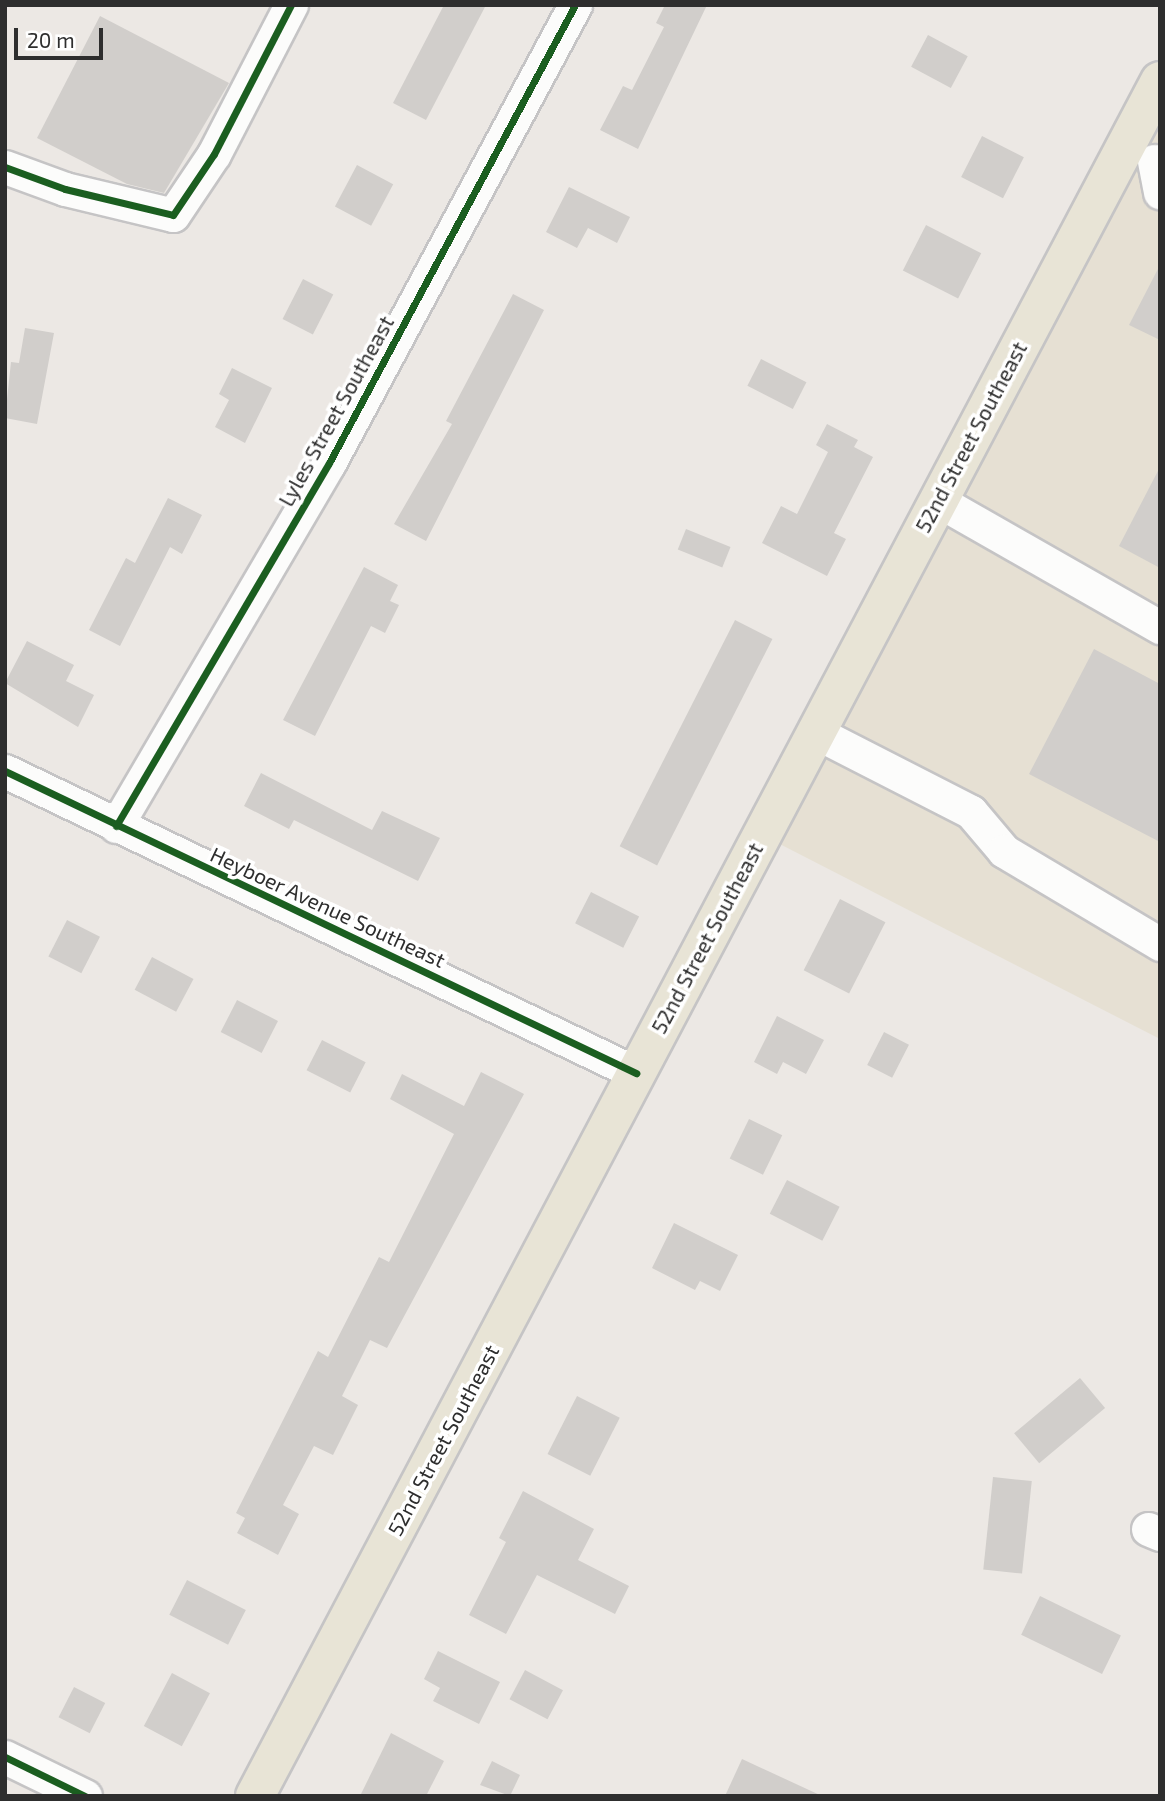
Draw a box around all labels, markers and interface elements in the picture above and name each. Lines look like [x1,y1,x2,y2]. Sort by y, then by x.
scale bar [18,14,107,58]
text: 20 m [27,27,75,52]
street label: Lyles Street Southeast [273,311,399,511]
street label: 52nd Street Southeast [910,337,1032,537]
street label: 52nd Street Southeast [646,838,768,1038]
street label: Heyboer Avenue Southeast [206,841,450,973]
street label: 52nd Street Southeast [382,1340,504,1540]

